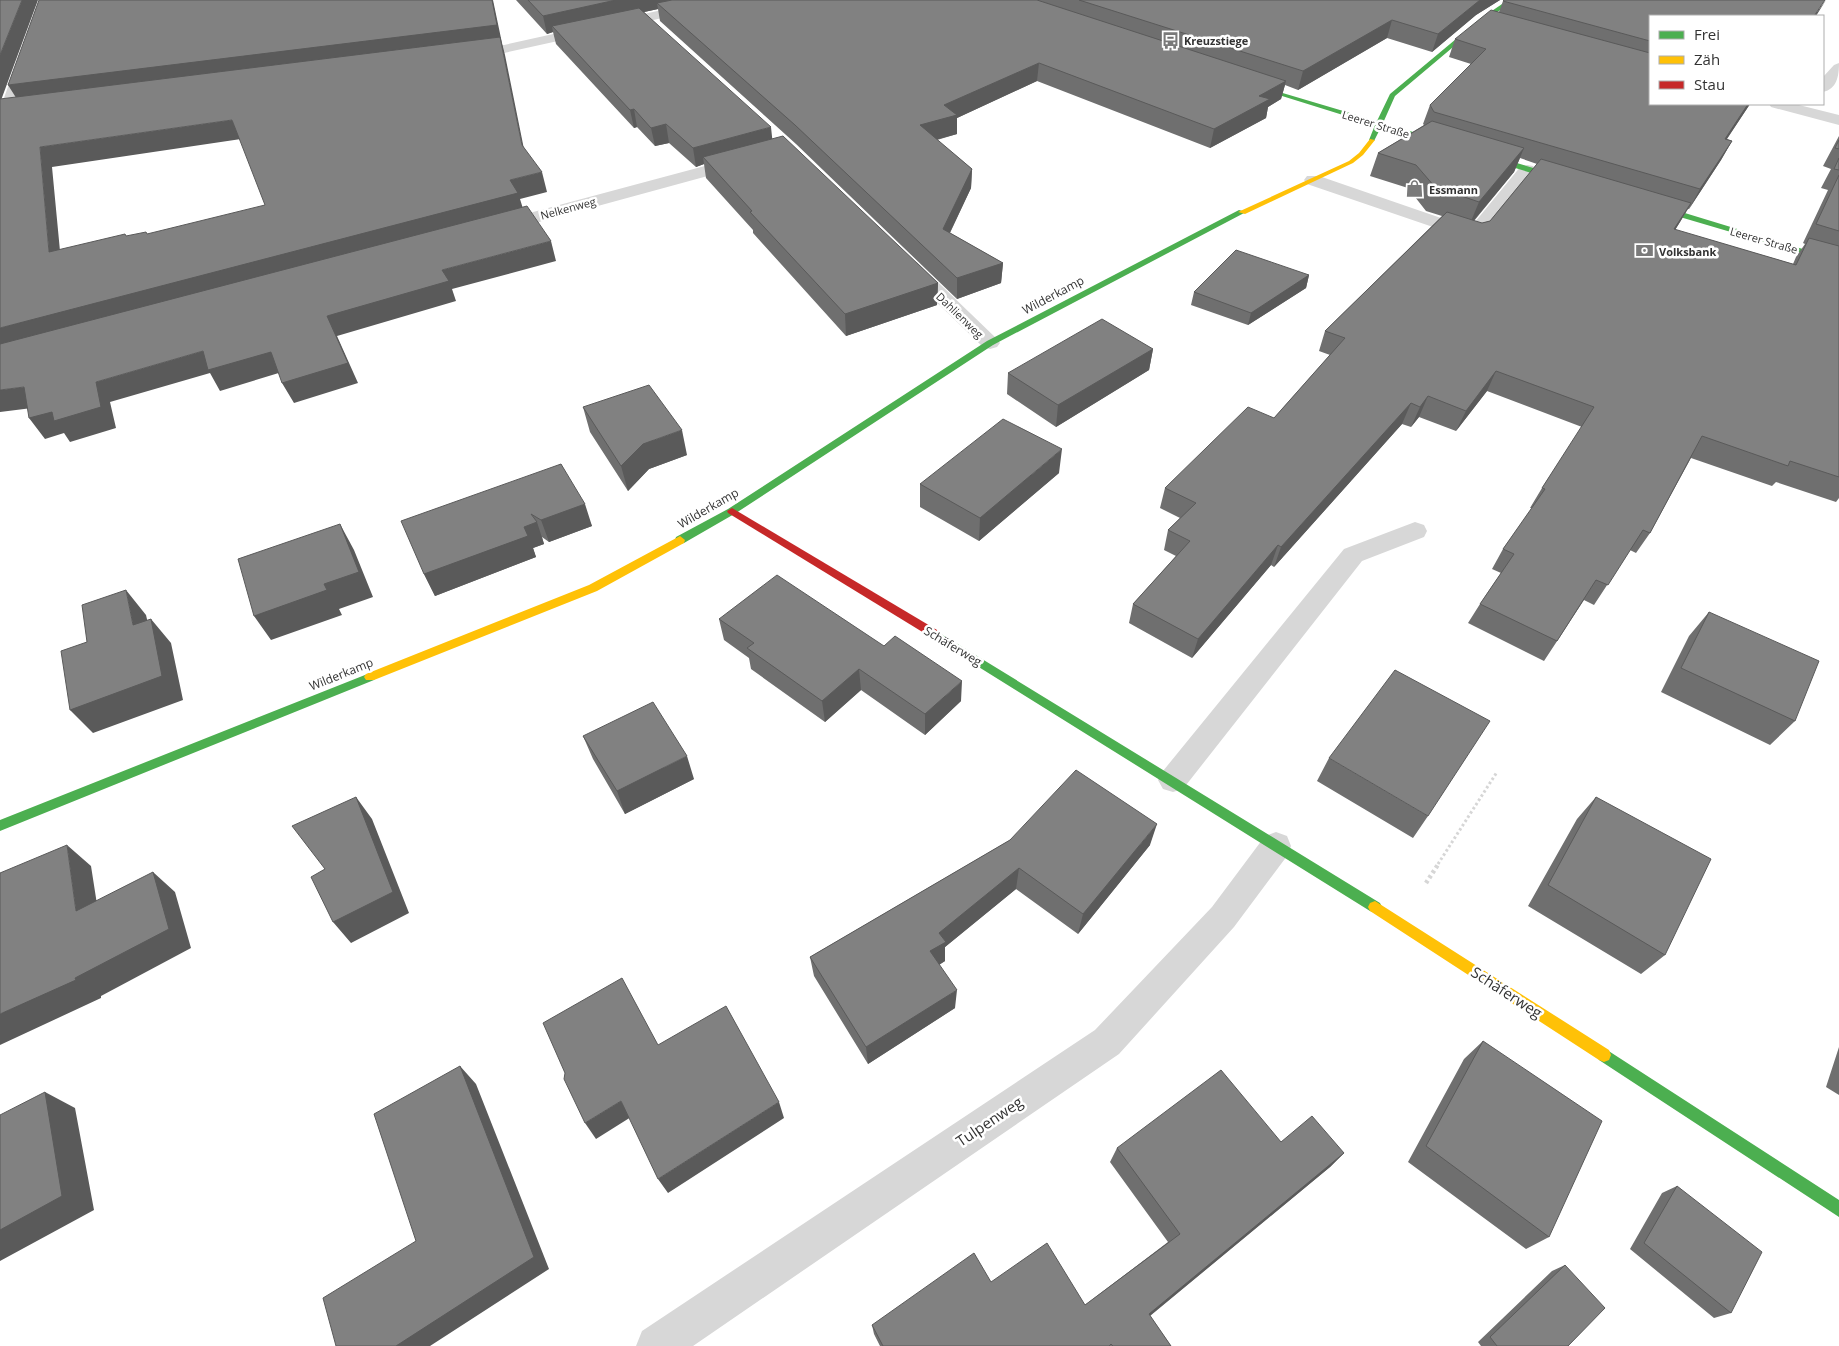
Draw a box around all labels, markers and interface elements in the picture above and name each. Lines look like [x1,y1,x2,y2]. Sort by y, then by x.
legend [1649,15,1824,105]
text: Frei [1694,24,1720,44]
bus stop icon: Kreuzstiege [1160,30,1180,50]
place label: Kreuzstiege [1184,33,1249,48]
text: Zäh [1694,49,1720,69]
text: Stau [1694,74,1725,94]
street label: Leerer Straße [1340,107,1412,141]
shop icon: Essmann [1405,179,1425,199]
place label: Essmann [1429,182,1478,197]
street label: Nelkenweg [539,193,597,223]
street label: Leerer Straße [1728,223,1800,257]
bank icon: Volksbank [1635,241,1655,261]
place label: Volksbank [1659,244,1716,259]
street label: Wilderkamp [1019,272,1087,318]
street label: Dahlienweg [933,289,987,341]
street label: Wilderkamp [675,484,741,532]
street label: Schäferweg [921,622,985,670]
street label: Wilderkamp [307,653,375,695]
street label: Schäferweg [1468,962,1546,1022]
street label: Tulpenweg [952,1091,1026,1151]

